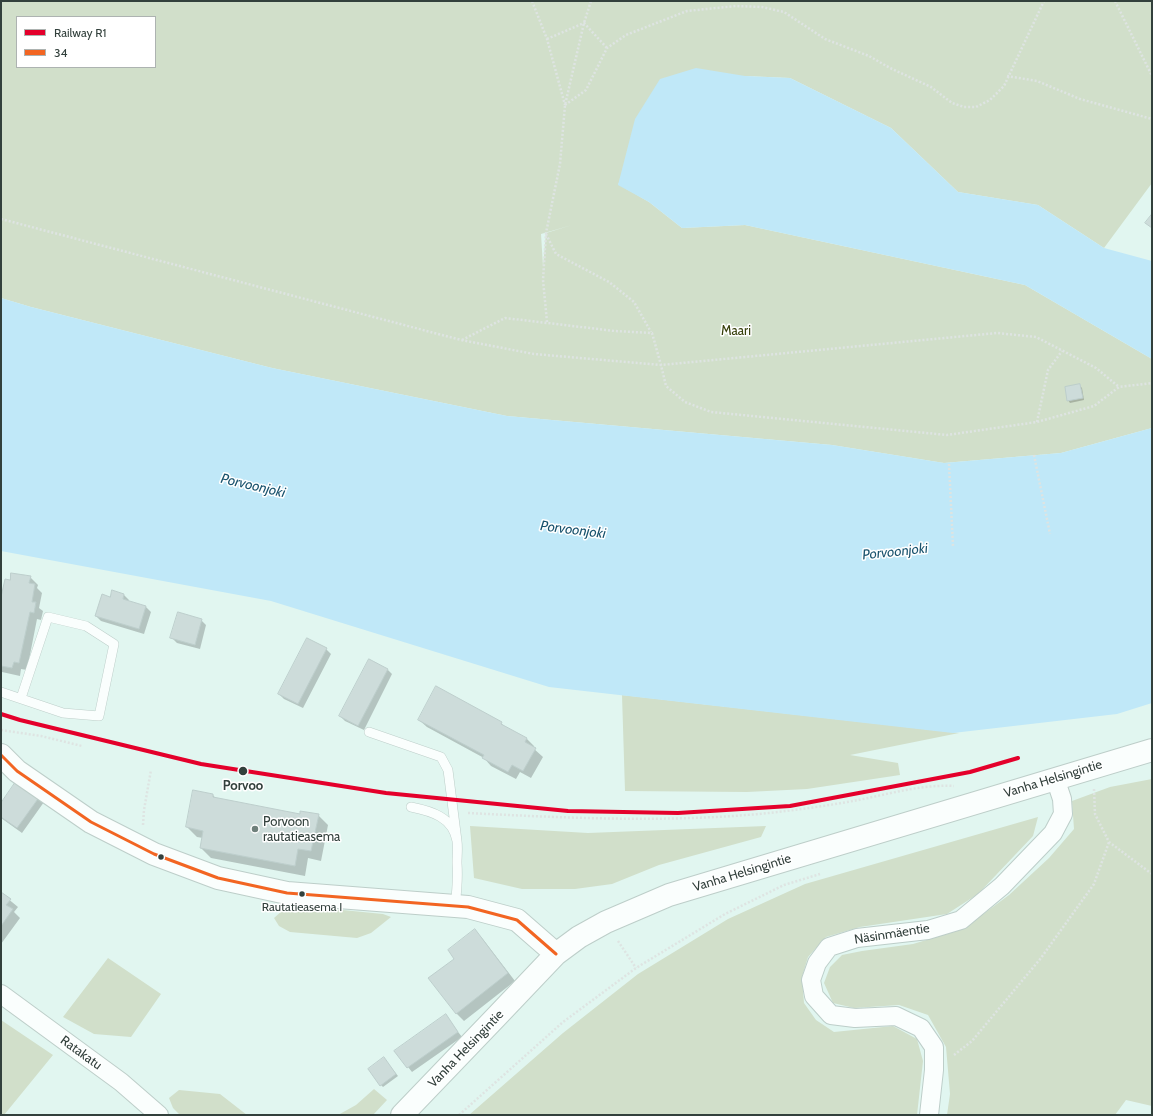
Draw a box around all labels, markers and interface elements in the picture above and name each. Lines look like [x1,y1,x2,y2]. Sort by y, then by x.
legend [16,16,156,68]
text: Railway R1 [54,25,106,40]
text: 34 [54,45,67,60]
park label: Maari [721,323,751,339]
water label: Porvoonjoki [219,470,287,502]
water label: Porvoonjoki [539,518,607,542]
water label: Porvoonjoki [861,540,929,564]
street label: Vanha Helsingintie [1002,757,1104,801]
marker: Porvoo [237,765,249,777]
place label: Porvoo [223,778,263,794]
place label: Porvoon rautatieasema [263,814,340,845]
marker: Porvoon rautatieasema [250,824,260,834]
street label: Vanha Helsingintie [691,851,793,895]
unlabelled marker [156,852,166,862]
marker: Rautatieasema I [297,889,307,899]
place label: Rautatieasema I [262,900,342,914]
street label: Näsinmäentie [853,920,931,948]
street label: Vanha Helsingintie [425,1007,507,1091]
street label: Ratakatu [57,1033,105,1073]

